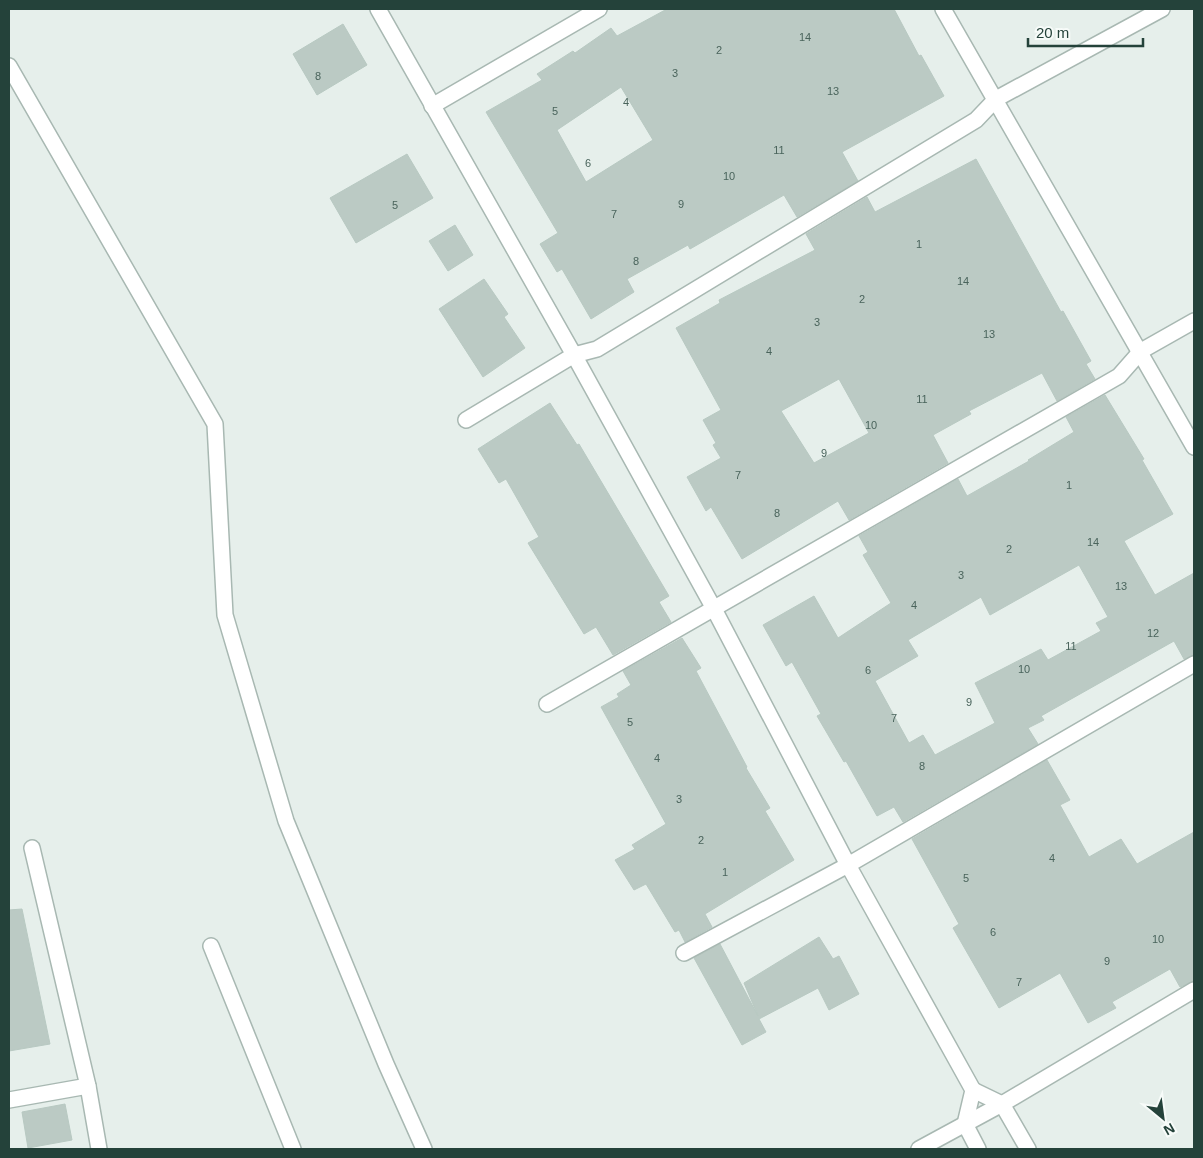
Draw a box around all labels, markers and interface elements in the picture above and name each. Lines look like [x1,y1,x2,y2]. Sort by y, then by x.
scale bar [1028,15,1143,47]
text: 20 m [1036,24,1069,41]
house number: 14 [799,31,811,43]
house number: 2 [716,44,722,56]
house number: 3 [672,67,678,79]
house number: 8 [315,70,321,82]
house number: 13 [827,85,839,97]
house number: 4 [623,96,629,108]
house number: 5 [552,105,558,117]
house number: 11 [773,144,785,156]
house number: 6 [585,157,591,169]
house number: 10 [723,170,735,182]
house number: 9 [678,198,684,210]
house number: 5 [392,199,398,211]
house number: 7 [611,208,617,220]
house number: 1 [916,238,922,250]
house number: 8 [633,255,639,267]
house number: 14 [957,275,969,287]
house number: 2 [859,293,865,305]
house number: 3 [814,316,820,328]
house number: 13 [983,328,995,340]
house number: 4 [766,345,772,357]
house number: 11 [916,393,928,405]
house number: 10 [865,419,877,431]
house number: 9 [821,447,827,459]
house number: 7 [735,469,741,481]
house number: 1 [1066,479,1072,491]
house number: 8 [774,507,780,519]
house number: 14 [1087,536,1099,548]
house number: 2 [1006,543,1012,555]
house number: 3 [958,569,964,581]
house number: 13 [1115,580,1127,592]
house number: 4 [911,599,917,611]
house number: 12 [1147,627,1159,639]
house number: 11 [1065,640,1077,652]
house number: 10 [1018,663,1030,675]
house number: 6 [865,664,871,676]
house number: 9 [966,696,972,708]
house number: 7 [891,712,897,724]
house number: 5 [627,716,633,728]
house number: 4 [654,752,660,764]
house number: 8 [919,760,925,772]
house number: 3 [676,793,682,805]
house number: 2 [698,834,704,846]
house number: 4 [1049,852,1055,864]
house number: 1 [722,866,728,878]
house number: 5 [963,872,969,884]
house number: 6 [990,926,996,938]
house number: 10 [1152,933,1164,945]
house number: 9 [1104,955,1110,967]
house number: 7 [1016,976,1022,988]
north arrow [1138,1093,1188,1143]
text: N [1161,1120,1178,1139]

